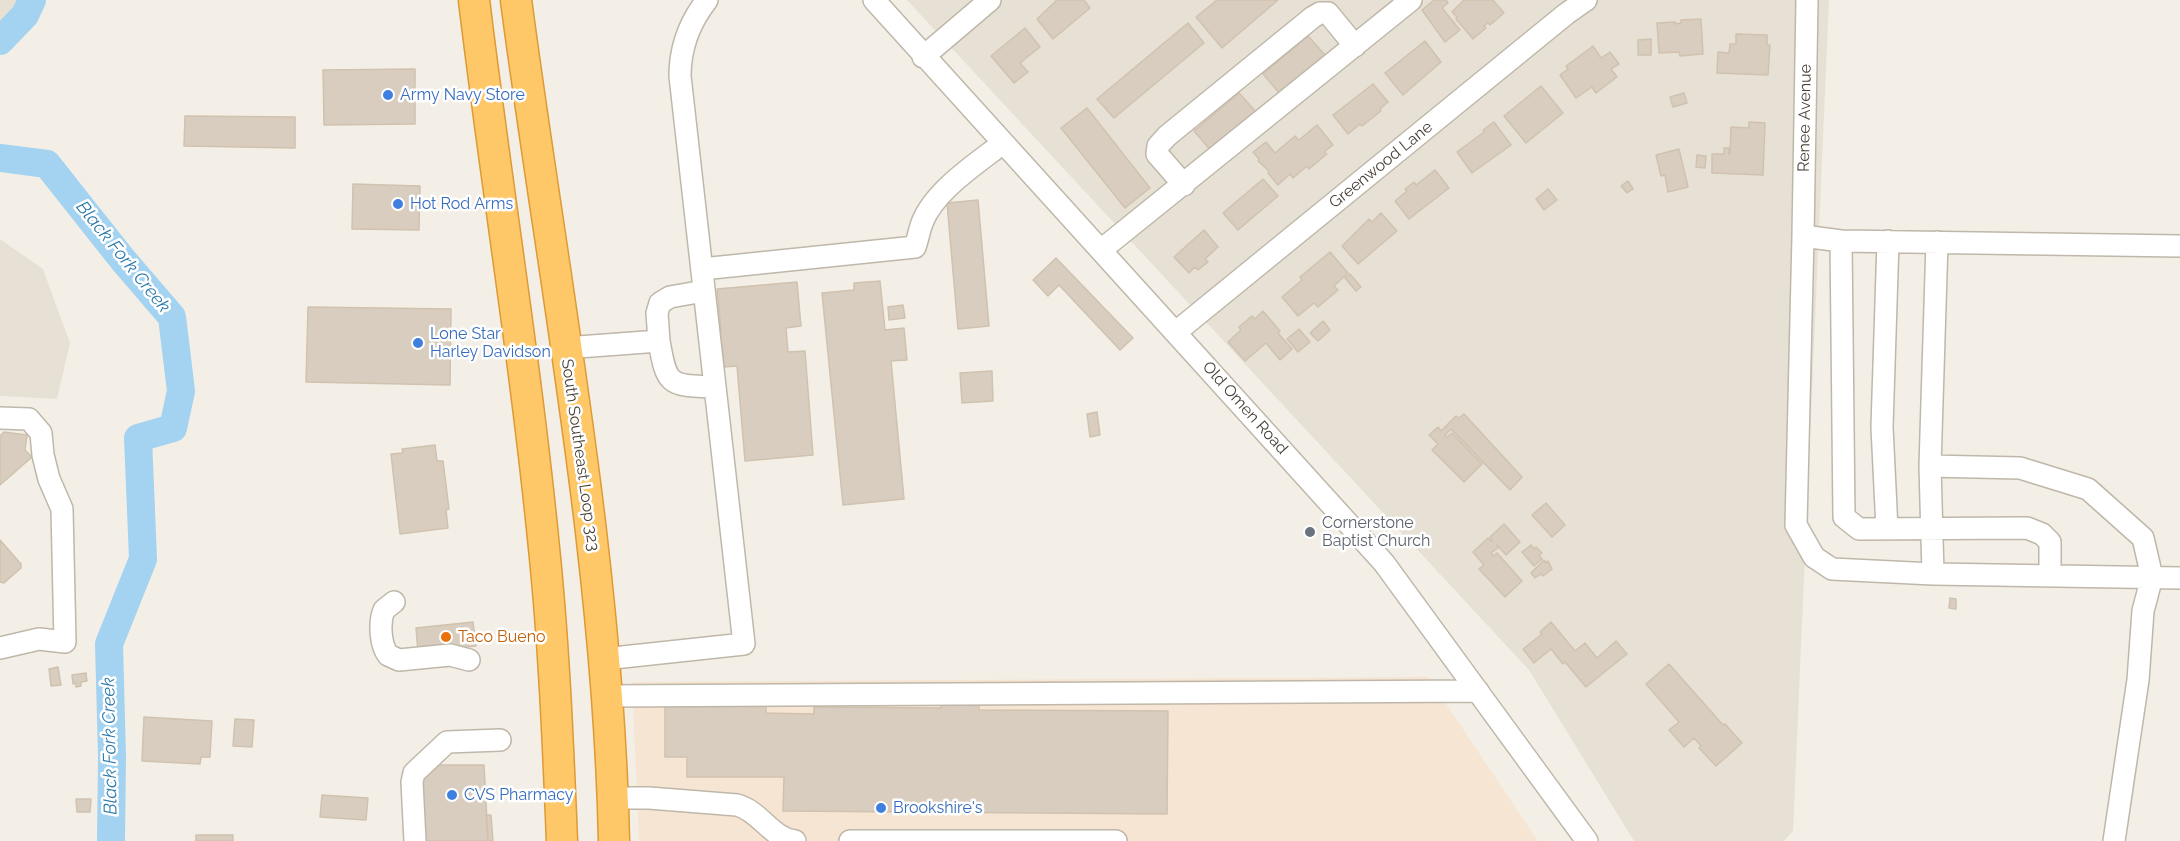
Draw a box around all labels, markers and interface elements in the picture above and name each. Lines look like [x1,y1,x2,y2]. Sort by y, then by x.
street label: Renee Avenue [1794,64,1816,172]
place label: Army Navy Store [400,85,525,105]
marker: Army Navy Store [381,88,395,102]
street label: Greenwood Lane [1325,117,1437,213]
place label: Hot Rod Arms [410,194,513,214]
water label: Black Fork Creek [71,197,175,317]
marker: Hot Rod Arms [391,197,405,211]
place label: Lone Star Harley Davidson [430,324,551,362]
marker: Lone Star Harley Davidson [411,336,425,350]
street label: South Southeast Loop 323 [557,358,603,552]
street label: Old Omen Road [1198,358,1292,458]
place label: Cornerstone Baptist Church [1322,513,1430,551]
marker: Cornerstone Baptist Church [1303,525,1317,539]
place label: Taco Bueno [458,627,546,647]
marker: Taco Bueno [439,630,453,644]
water label: Black Fork Creek [98,677,122,815]
place label: CVS Pharmacy [464,785,574,805]
marker: CVS Pharmacy [445,788,459,802]
place label: Brookshire's [893,798,982,818]
marker: Brookshire's [874,801,888,815]

